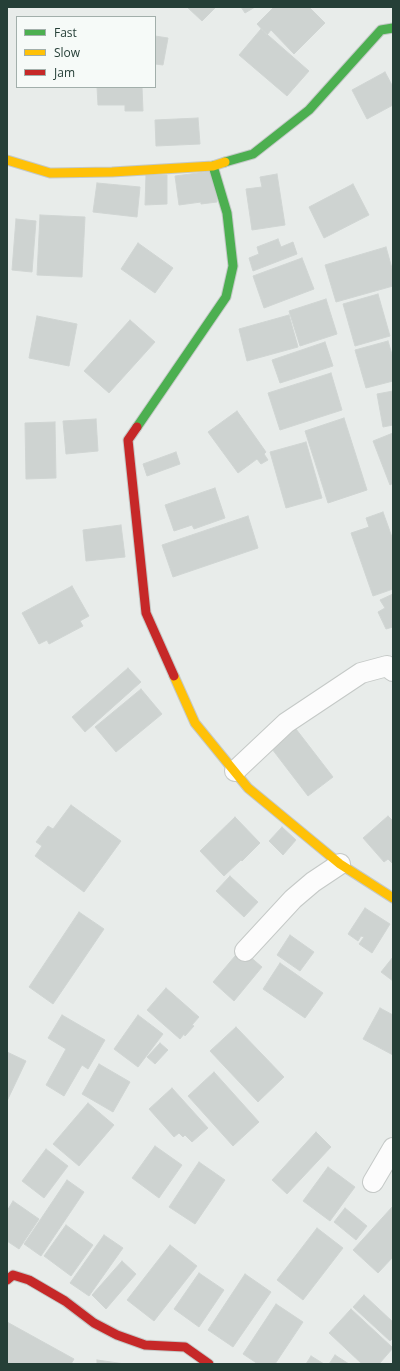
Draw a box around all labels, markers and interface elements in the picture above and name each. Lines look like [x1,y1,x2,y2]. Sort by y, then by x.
legend [16,16,156,88]
text: Fast [54,24,77,41]
text: Slow [54,44,80,61]
text: Jam [54,64,75,81]

